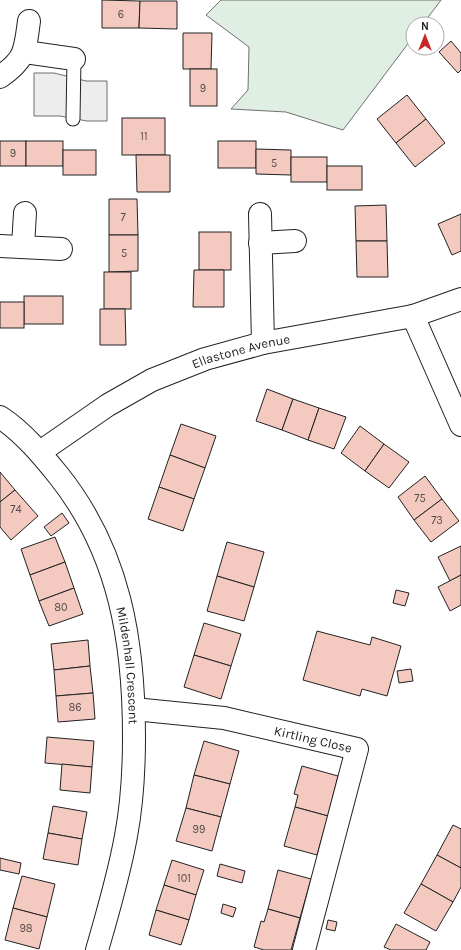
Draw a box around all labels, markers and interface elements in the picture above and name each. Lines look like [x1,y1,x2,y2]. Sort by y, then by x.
house number: 6 [118,8,124,21]
north arrow [405,16,445,56]
text: N [421,20,429,33]
house number: 9 [200,82,206,95]
house number: 11 [140,130,148,143]
house number: 9 [10,147,16,160]
house number: 5 [271,157,277,170]
house number: 7 [120,211,126,224]
house number: 5 [121,247,127,260]
street label: Ellastone Avenue [190,331,291,372]
house number: 75 [414,492,426,505]
house number: 74 [10,503,22,516]
house number: 73 [431,514,443,527]
house number: 80 [54,601,68,614]
street label: Mildenhall Crescent [113,605,141,725]
house number: 86 [68,701,82,714]
street label: Kirtling Close [273,723,354,756]
house number: 99 [193,823,205,836]
house number: 101 [177,872,191,885]
house number: 98 [19,922,33,935]

